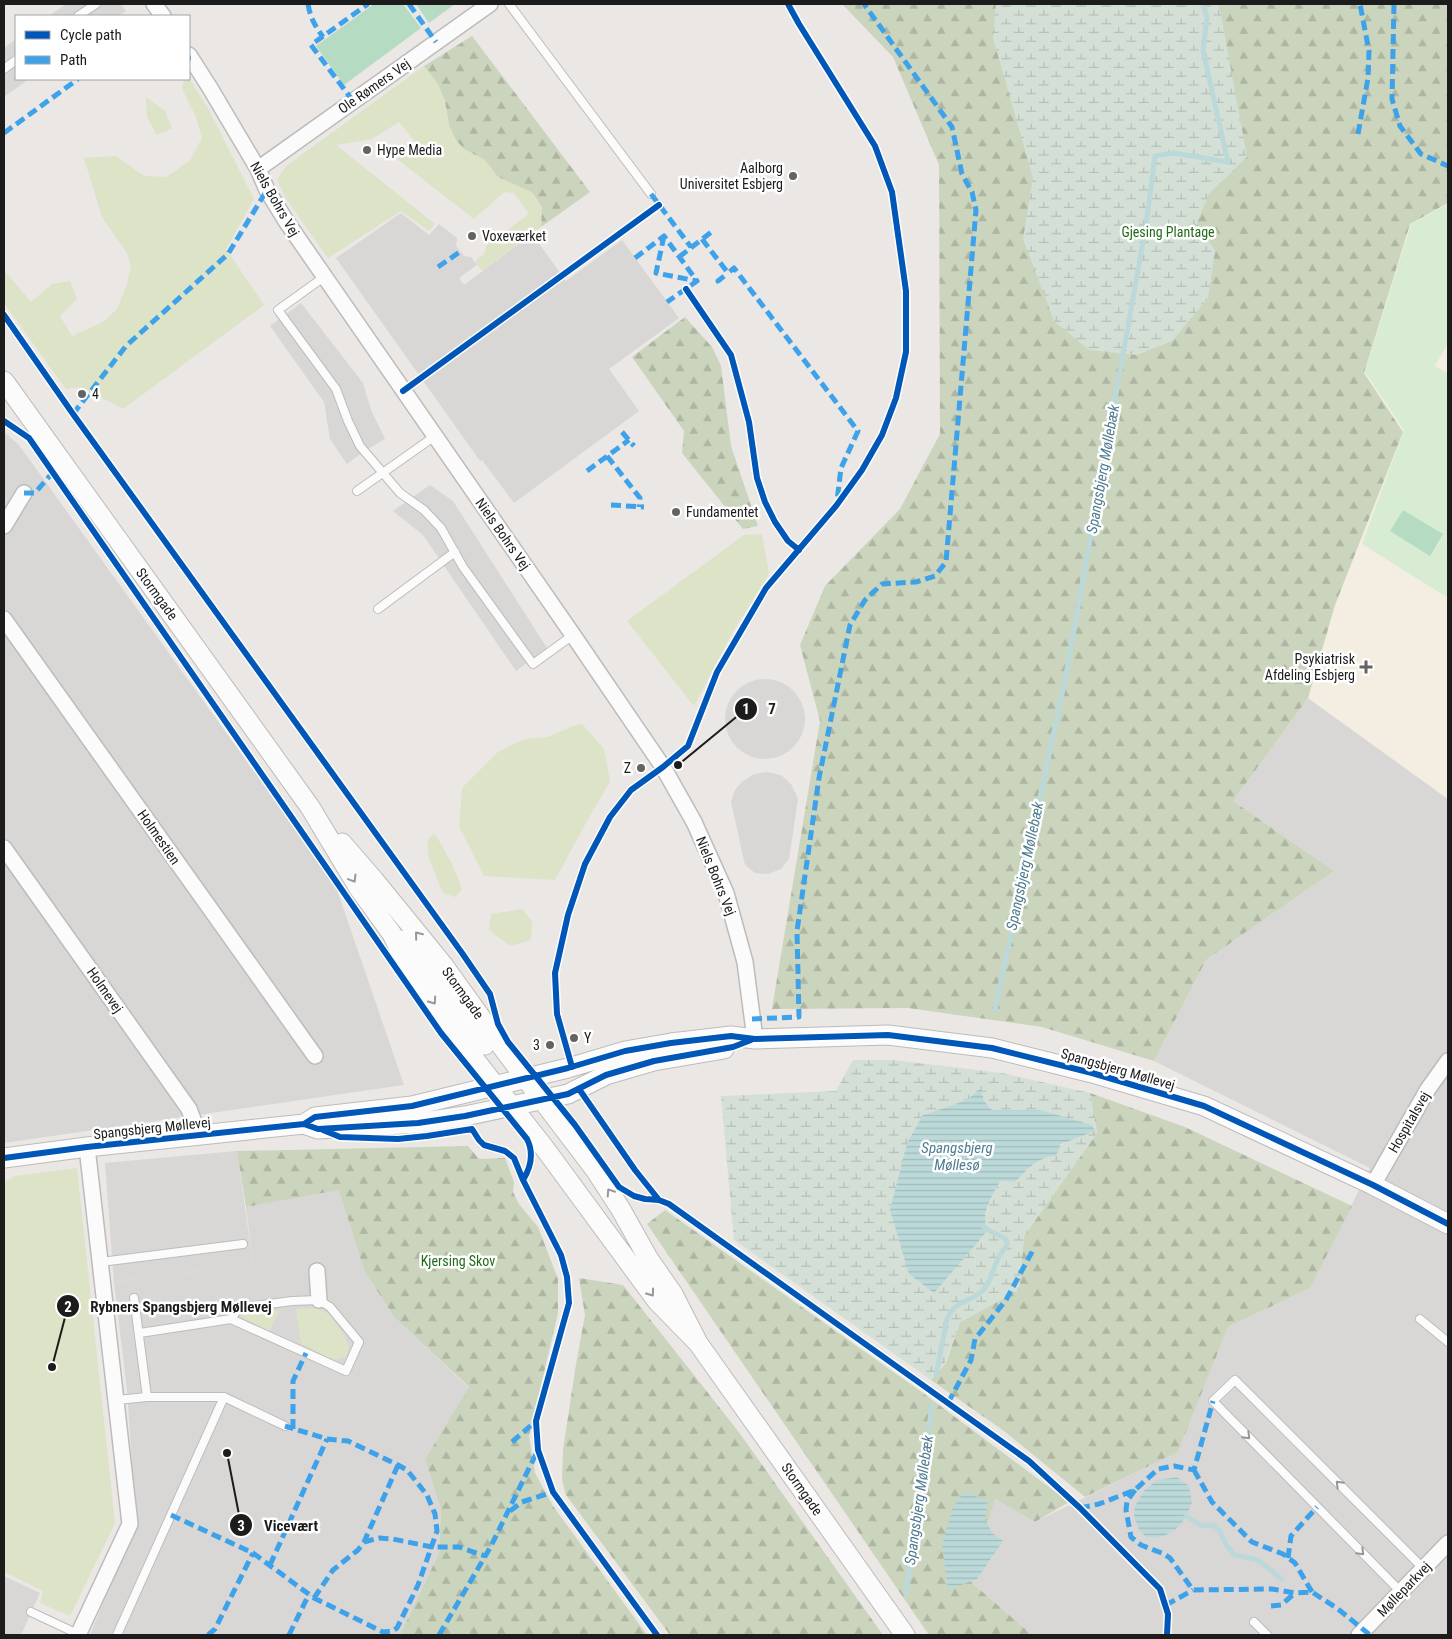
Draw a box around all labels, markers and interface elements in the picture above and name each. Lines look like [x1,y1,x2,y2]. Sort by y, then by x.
legend [15,15,190,80]
text: Cycle path [60,26,122,44]
text: Path [60,51,87,69]
street label: Ole Rømers Vej [335,55,413,117]
place label: Hype Media [377,142,442,158]
marker: Hype Media [361,144,373,156]
street label: Niels Bohrs Vej [247,159,303,239]
place label: Aalborg Universitet Esbjerg [680,160,783,192]
marker: Aalborg Universitet Esbjerg [787,170,799,182]
park label: Gjesing Plantage [1121,224,1215,240]
place label: Voxeværket [482,228,546,244]
marker: Voxeværket [466,230,478,242]
place label: 4 [92,386,99,402]
marker: 4 [76,388,88,400]
water label: Spangsbjerg Møllebæk [1083,403,1123,535]
street label: Niels Bohrs Vej [472,495,534,573]
place label: Fundamentet [686,504,759,520]
marker: Fundamentet [670,506,682,518]
street label: Stormgade [133,565,181,623]
place label: Psykiatrisk Afdeling Esbjerg [1265,651,1356,683]
marker: Psykiatrisk Afdeling Esbjerg [1359,660,1373,674]
callout: 7 [734,694,786,724]
text: 1 [742,700,750,718]
text: 7 [768,700,776,718]
place label: Z [624,760,631,776]
marker: Z [635,762,647,774]
water label: Spangsbjerg Møllebæk [1003,800,1047,932]
street label: Holmestien [134,807,184,867]
street label: Niels Bohrs Vej [693,834,739,918]
one-way arrow [347,873,357,882]
one-way arrow [415,931,424,940]
street label: Holmevej [84,964,126,1016]
street label: Stormgade [439,964,487,1022]
one-way arrow [427,995,436,1004]
place label: Y [584,1030,592,1046]
marker: Y [568,1032,580,1044]
place label: 3 [533,1037,540,1053]
marker: 3 [544,1039,556,1051]
street label: Spangsbjerg Møllevej [1059,1045,1177,1093]
street label: Hospitalsvej [1385,1088,1433,1156]
street label: Spangsbjerg Møllevej [93,1114,211,1142]
water label: Spangsbjerg Møllesø [921,1139,993,1174]
one-way arrow [606,1189,616,1198]
park label: Kjersing Skov [421,1253,495,1269]
one-way arrow [645,1287,654,1297]
callout: Rybners Spangsbjerg Møllevej [55,1291,282,1321]
text: 2 [64,1298,72,1316]
text: Rybners Spangsbjerg Møllevej [90,1298,272,1316]
one-way arrow [1241,1430,1250,1439]
water label: Spangsbjerg Møllebæk [901,1434,937,1566]
street label: Stormgade [778,1460,826,1519]
one-way arrow [1336,1481,1345,1490]
callout: Vicevært [229,1510,328,1540]
text: 3 [237,1517,245,1535]
text: Vicevært [264,1517,318,1535]
one-way arrow [1355,1546,1364,1555]
street label: Mølleparkvej [1374,1558,1434,1620]

